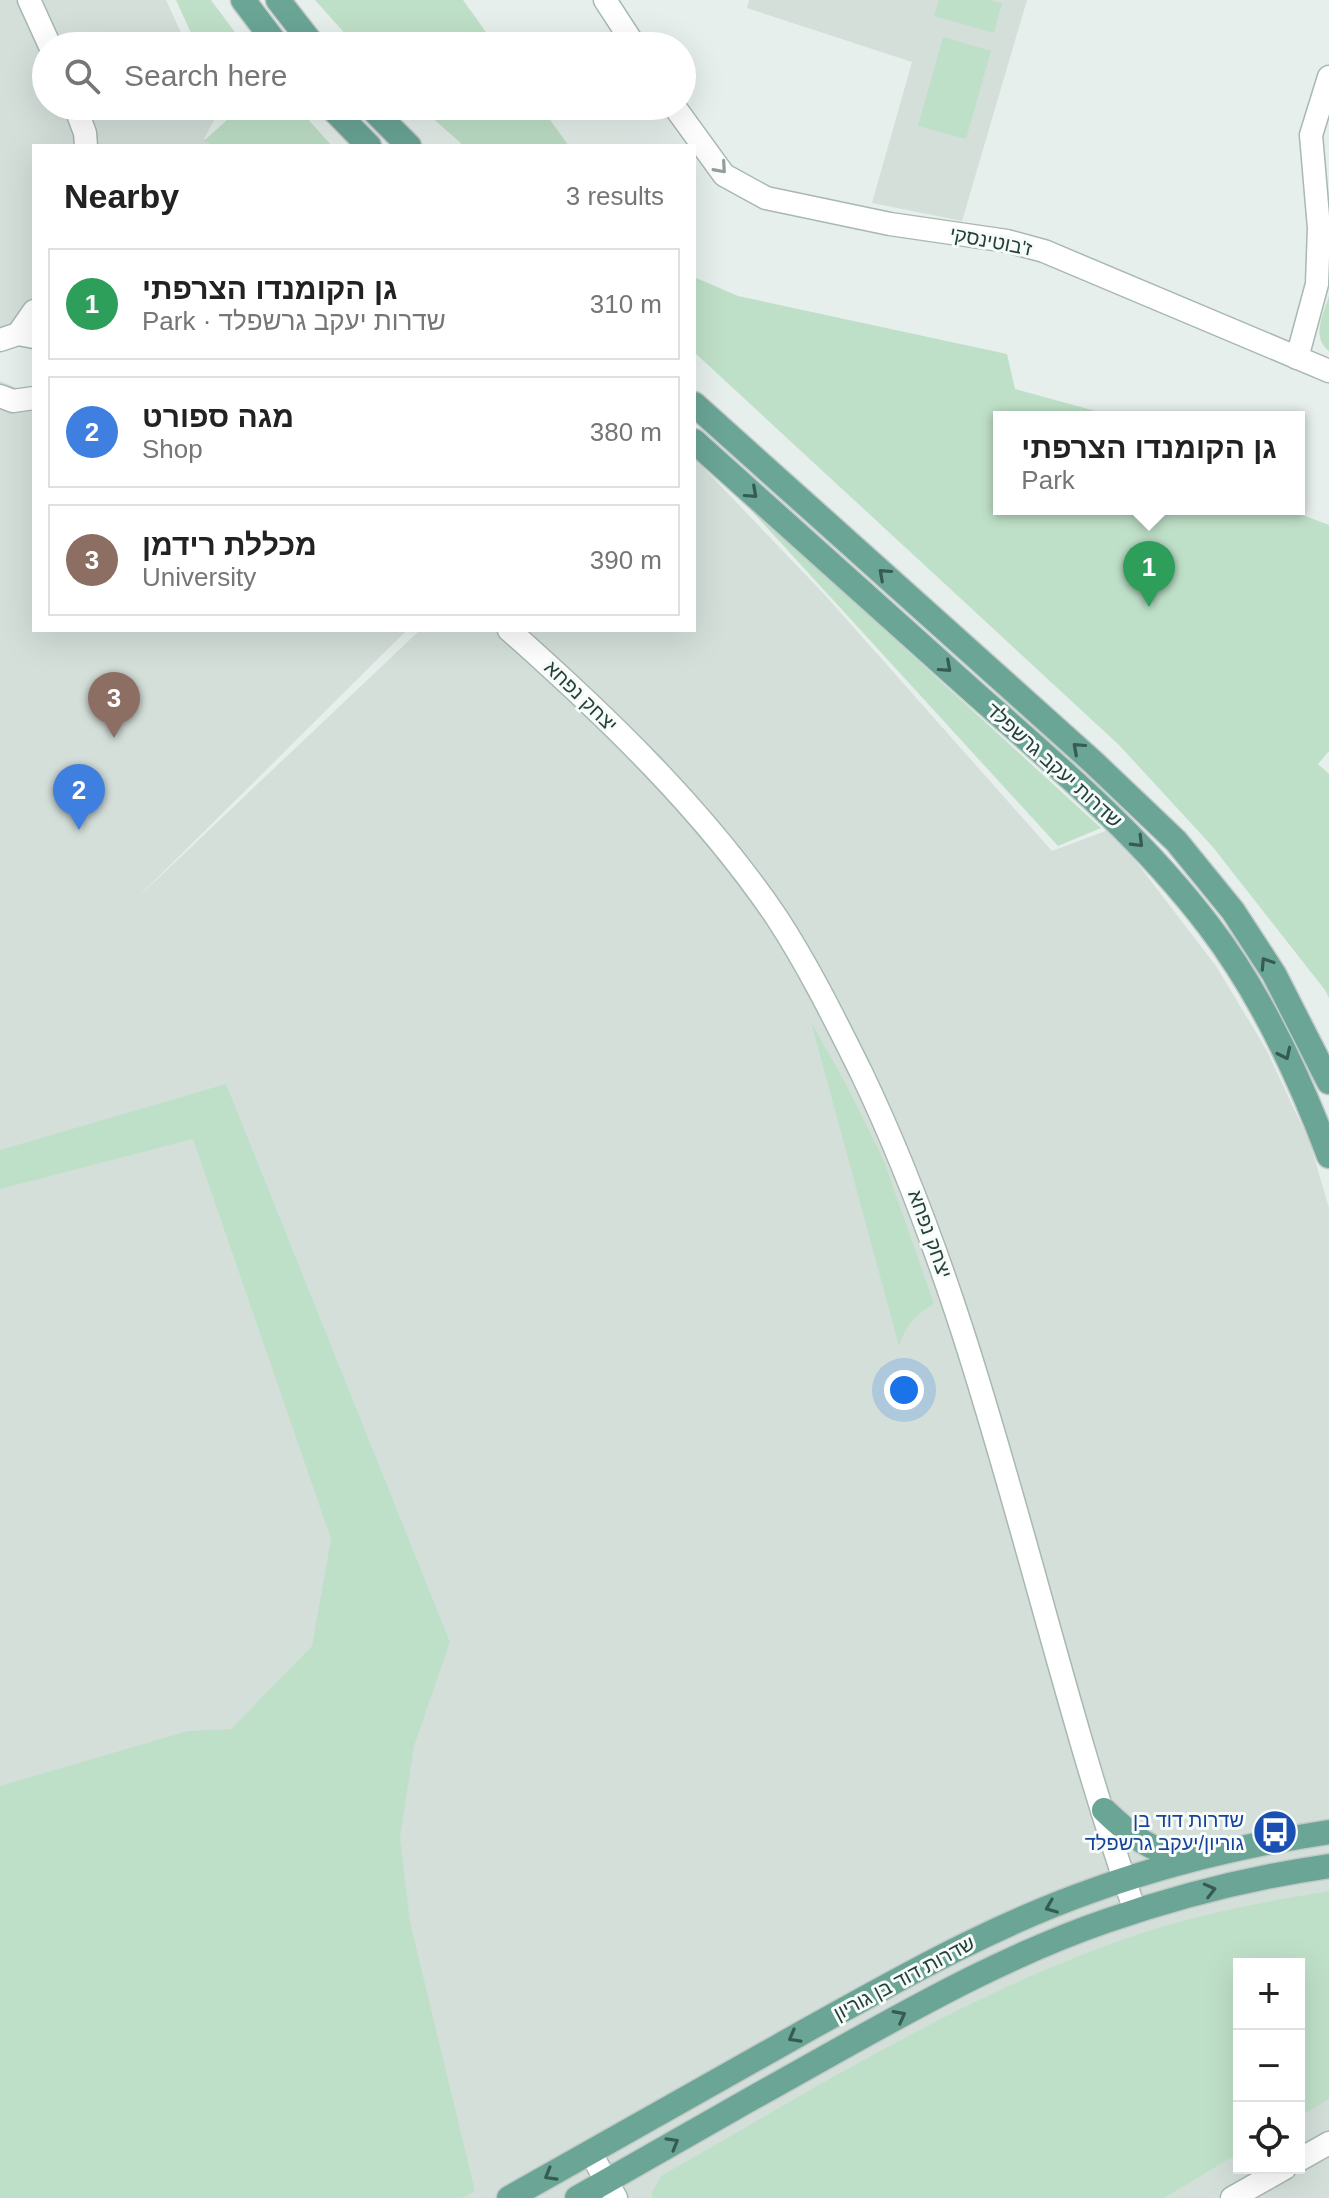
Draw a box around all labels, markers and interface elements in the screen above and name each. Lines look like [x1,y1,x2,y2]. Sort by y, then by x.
search box [32,32,696,120]
icon: search [60,54,104,98]
text: Search here [124,59,287,92]
one-way arrow [711,159,726,174]
text: Nearby [64,177,179,215]
text: 3 results [566,181,664,211]
street label: ז'בוטינסקי [948,222,1035,260]
text: גן הקומנדו הצרפתי [142,272,397,305]
text: 1 [85,289,99,319]
text: 310 m [590,289,662,319]
text: Park · שדרות יעקב גרשפלד [142,306,446,336]
text: מגה ספורט [142,400,294,433]
popup [993,411,1305,515]
text: 2 [85,417,99,447]
text: 380 m [590,417,662,447]
text: גן הקומנדו הצרפתי [1021,431,1277,464]
text: Shop [142,434,203,464]
text: Park [1021,465,1075,495]
one-way arrow [743,483,758,498]
text: מכללת רידמן [142,528,317,561]
pin: 1 [1123,541,1175,607]
text: 3 [85,545,99,575]
text: 390 m [590,545,662,575]
text: University [142,562,256,592]
one-way arrow [878,569,893,584]
street label: יצחק נפחא [540,656,622,736]
one-way arrow [936,657,951,671]
pin: 3 [88,672,140,738]
street label: שדרות יעקב גרשפלד [982,698,1126,832]
one-way arrow [1072,743,1087,757]
pin: 2 [53,764,105,830]
one-way arrow [1129,833,1143,847]
one-way arrow [1261,957,1276,972]
one-way arrow [1275,1046,1291,1061]
street label: יצחק נפחא [904,1187,956,1281]
your location [884,1370,924,1410]
bus stop icon: שדרות דוד בן גוריון/יעקב גרשפלד [1251,1808,1299,1856]
place label: שדרות דוד בן גוריון/יעקב גרשפלד [1085,1809,1244,1854]
one-way arrow [1203,1882,1217,1899]
one-way arrow [1045,1897,1059,1913]
street label: שדרות דוד בן גוריון [830,1932,978,2024]
map controls [1233,1958,1305,2174]
button: + [1233,1958,1305,2030]
one-way arrow [891,2011,906,2026]
one-way arrow [789,2027,803,2043]
button: − [1233,2030,1305,2102]
button: locate [1233,2102,1305,2174]
one-way arrow [665,2138,679,2153]
one-way arrow [544,2165,559,2181]

